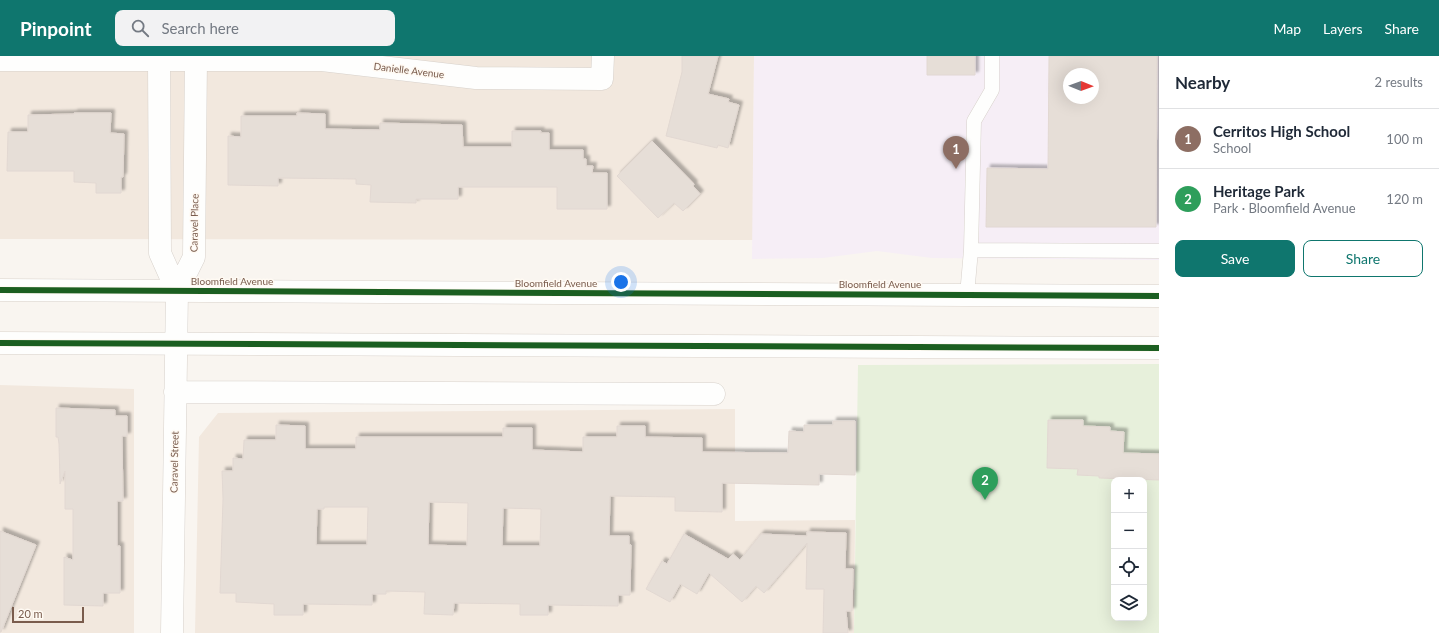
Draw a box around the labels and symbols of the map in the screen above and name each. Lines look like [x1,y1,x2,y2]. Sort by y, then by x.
street label: Danielle Avenue [373,60,445,80]
north arrow [1063,68,1099,104]
pin: 1 [943,136,969,169]
street label: Caravel Place [187,194,201,252]
your location [611,272,631,292]
street label: Bloomfield Avenue [191,275,273,287]
street label: Bloomfield Avenue [515,277,597,289]
street label: Bloomfield Avenue [839,278,921,290]
street label: Caravel Street [167,431,181,493]
pin: 2 [972,467,998,500]
scale bar [12,605,84,624]

